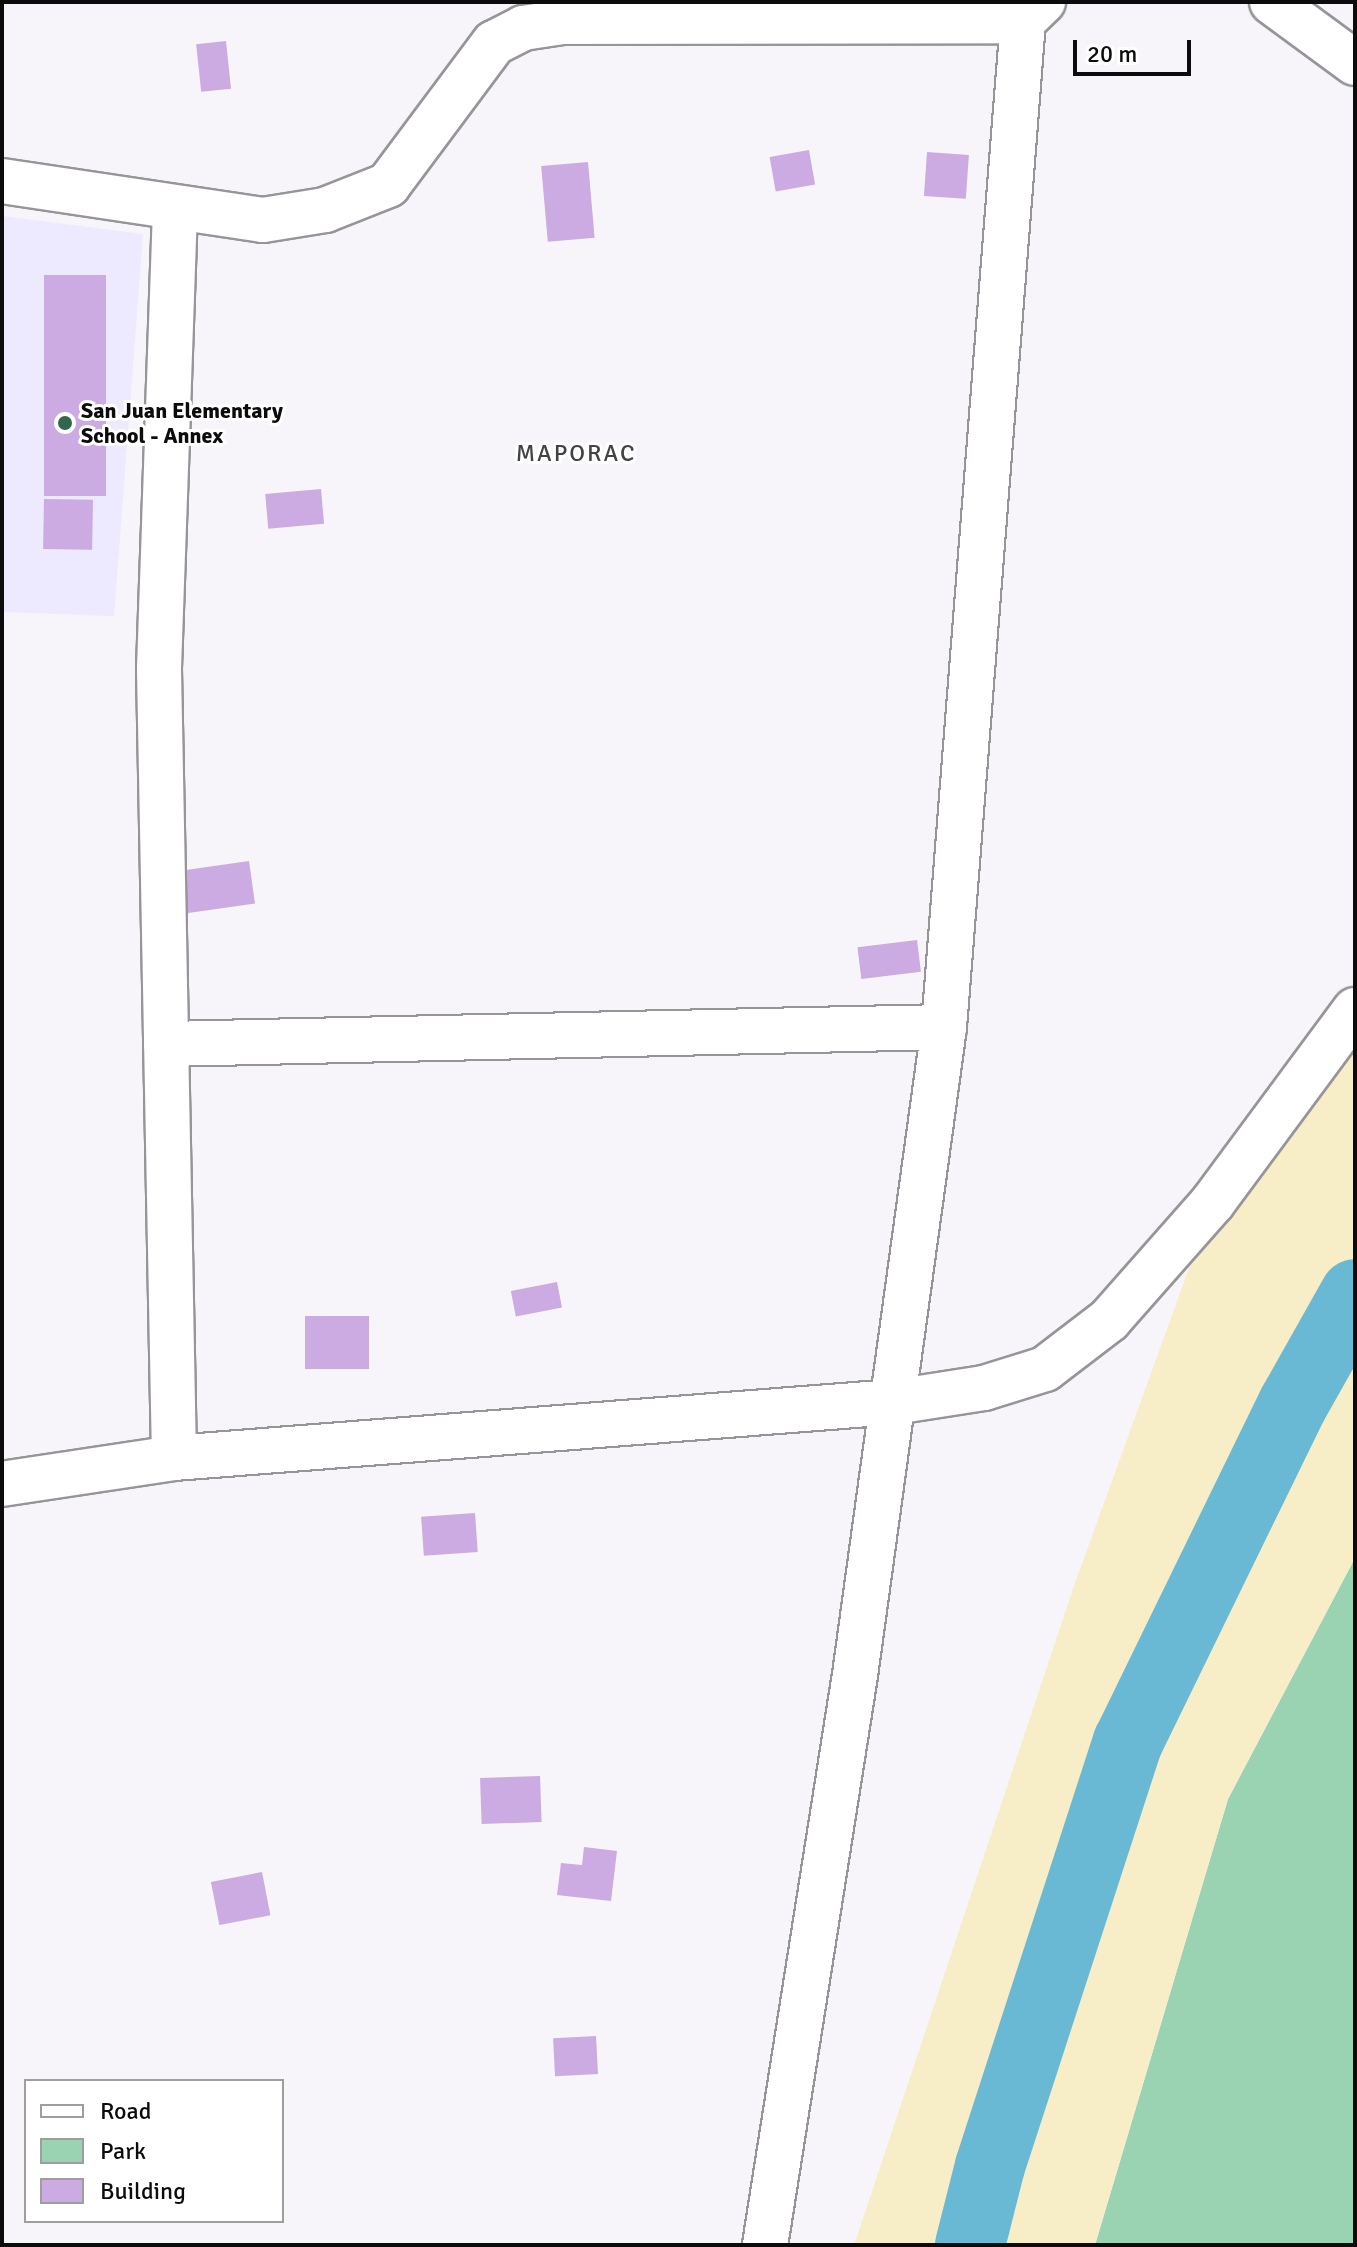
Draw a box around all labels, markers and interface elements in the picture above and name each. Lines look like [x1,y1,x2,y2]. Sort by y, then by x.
scale bar [1077,24,1195,74]
text: 20 m [1087,39,1137,69]
place label: San Juan Elementary School - Annex [81,397,283,448]
marker: San Juan Elementary School - Annex [56,414,74,432]
district label: MAPORAC [516,440,636,468]
legend [24,2079,284,2223]
text: Road [100,2096,151,2126]
text: Park [100,2136,146,2166]
text: Building [100,2176,186,2206]

